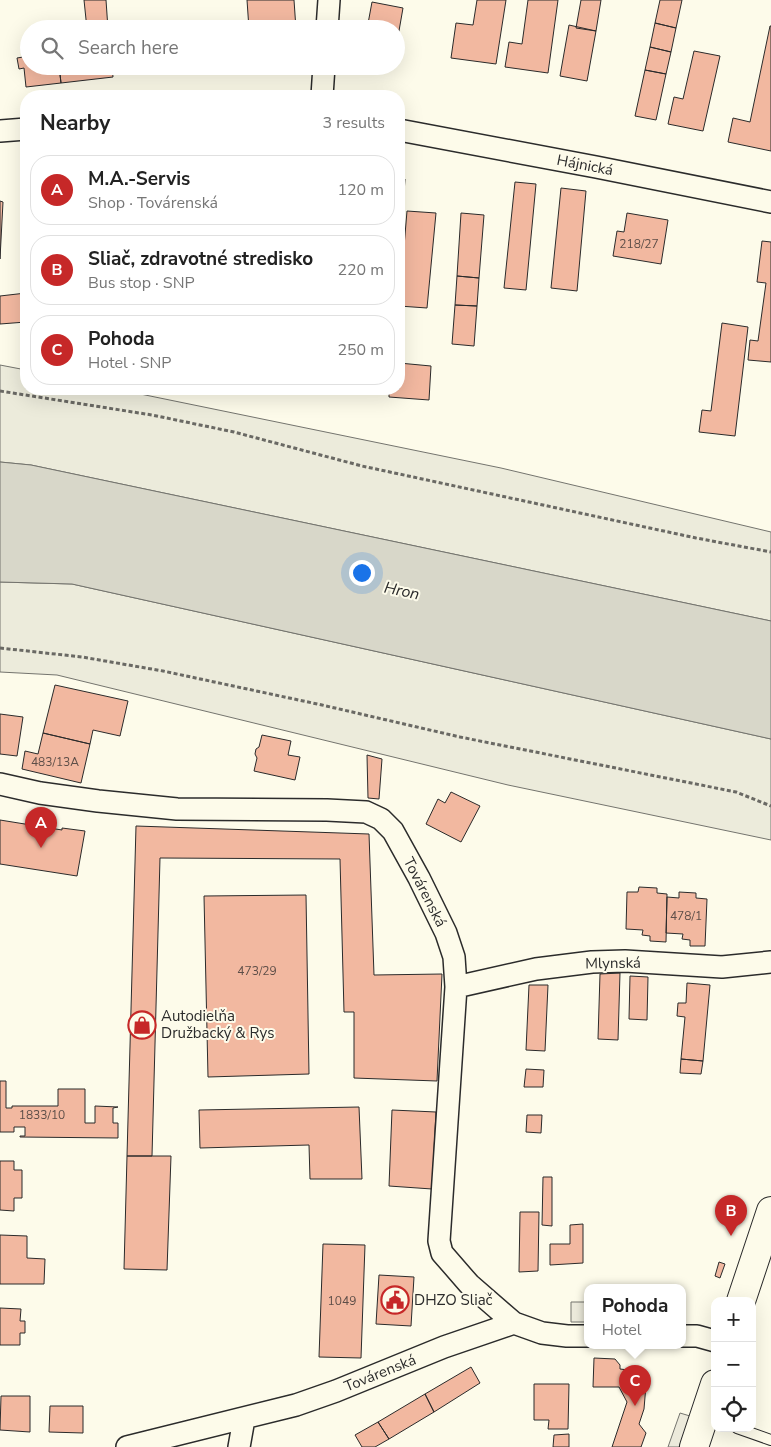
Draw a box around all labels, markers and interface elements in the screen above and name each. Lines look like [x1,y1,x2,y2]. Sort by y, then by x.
search box [20,20,405,75]
icon: search [38,34,66,62]
text: Search here [78,35,179,61]
text: Nearby [40,109,110,137]
text: 3 results [323,112,385,134]
street label: Hájnická [555,150,615,180]
text: M.A.-Servis [88,166,190,192]
text: A [51,179,63,201]
text: 120 m [337,179,384,201]
text: Shop · Továrenská [88,192,218,214]
house number: 218/27 [619,236,659,252]
text: Sliač, zdravotné stredisko [88,246,313,272]
text: B [51,259,63,281]
text: 220 m [337,259,384,281]
text: Bus stop · SNP [88,272,195,294]
text: Pohoda [88,326,155,352]
text: C [52,339,62,361]
text: 250 m [337,339,384,361]
text: Hotel · SNP [88,352,171,374]
your location [349,560,375,586]
water label: Hron [382,576,422,605]
house number: 483/13A [31,754,79,770]
pin: A [25,807,57,848]
street label: Továrenská [399,854,451,930]
house number: 478/1 [670,908,702,924]
street label: Mlynská [585,953,641,973]
house number: 473/29 [237,963,277,979]
place label: Autodielňa Družbacký & Rys [161,1006,274,1043]
shop icon: Autodielňa Družbacký & Rys [127,1010,157,1040]
house number: 1833/10 [19,1107,65,1123]
pin: B [715,1195,747,1236]
popup [584,1284,686,1349]
public building icon: DHZO Sliač [380,1285,410,1315]
place label: DHZO Sliač [414,1290,493,1310]
house number: 1049 [328,1293,356,1309]
text: Pohoda [602,1293,668,1319]
map controls [711,1297,756,1432]
button: + [711,1297,756,1342]
text: Hotel [602,1319,641,1341]
button: − [711,1342,756,1387]
street label: Továrenská [341,1349,419,1397]
pin: C [619,1365,651,1406]
button: locate [711,1387,756,1432]

